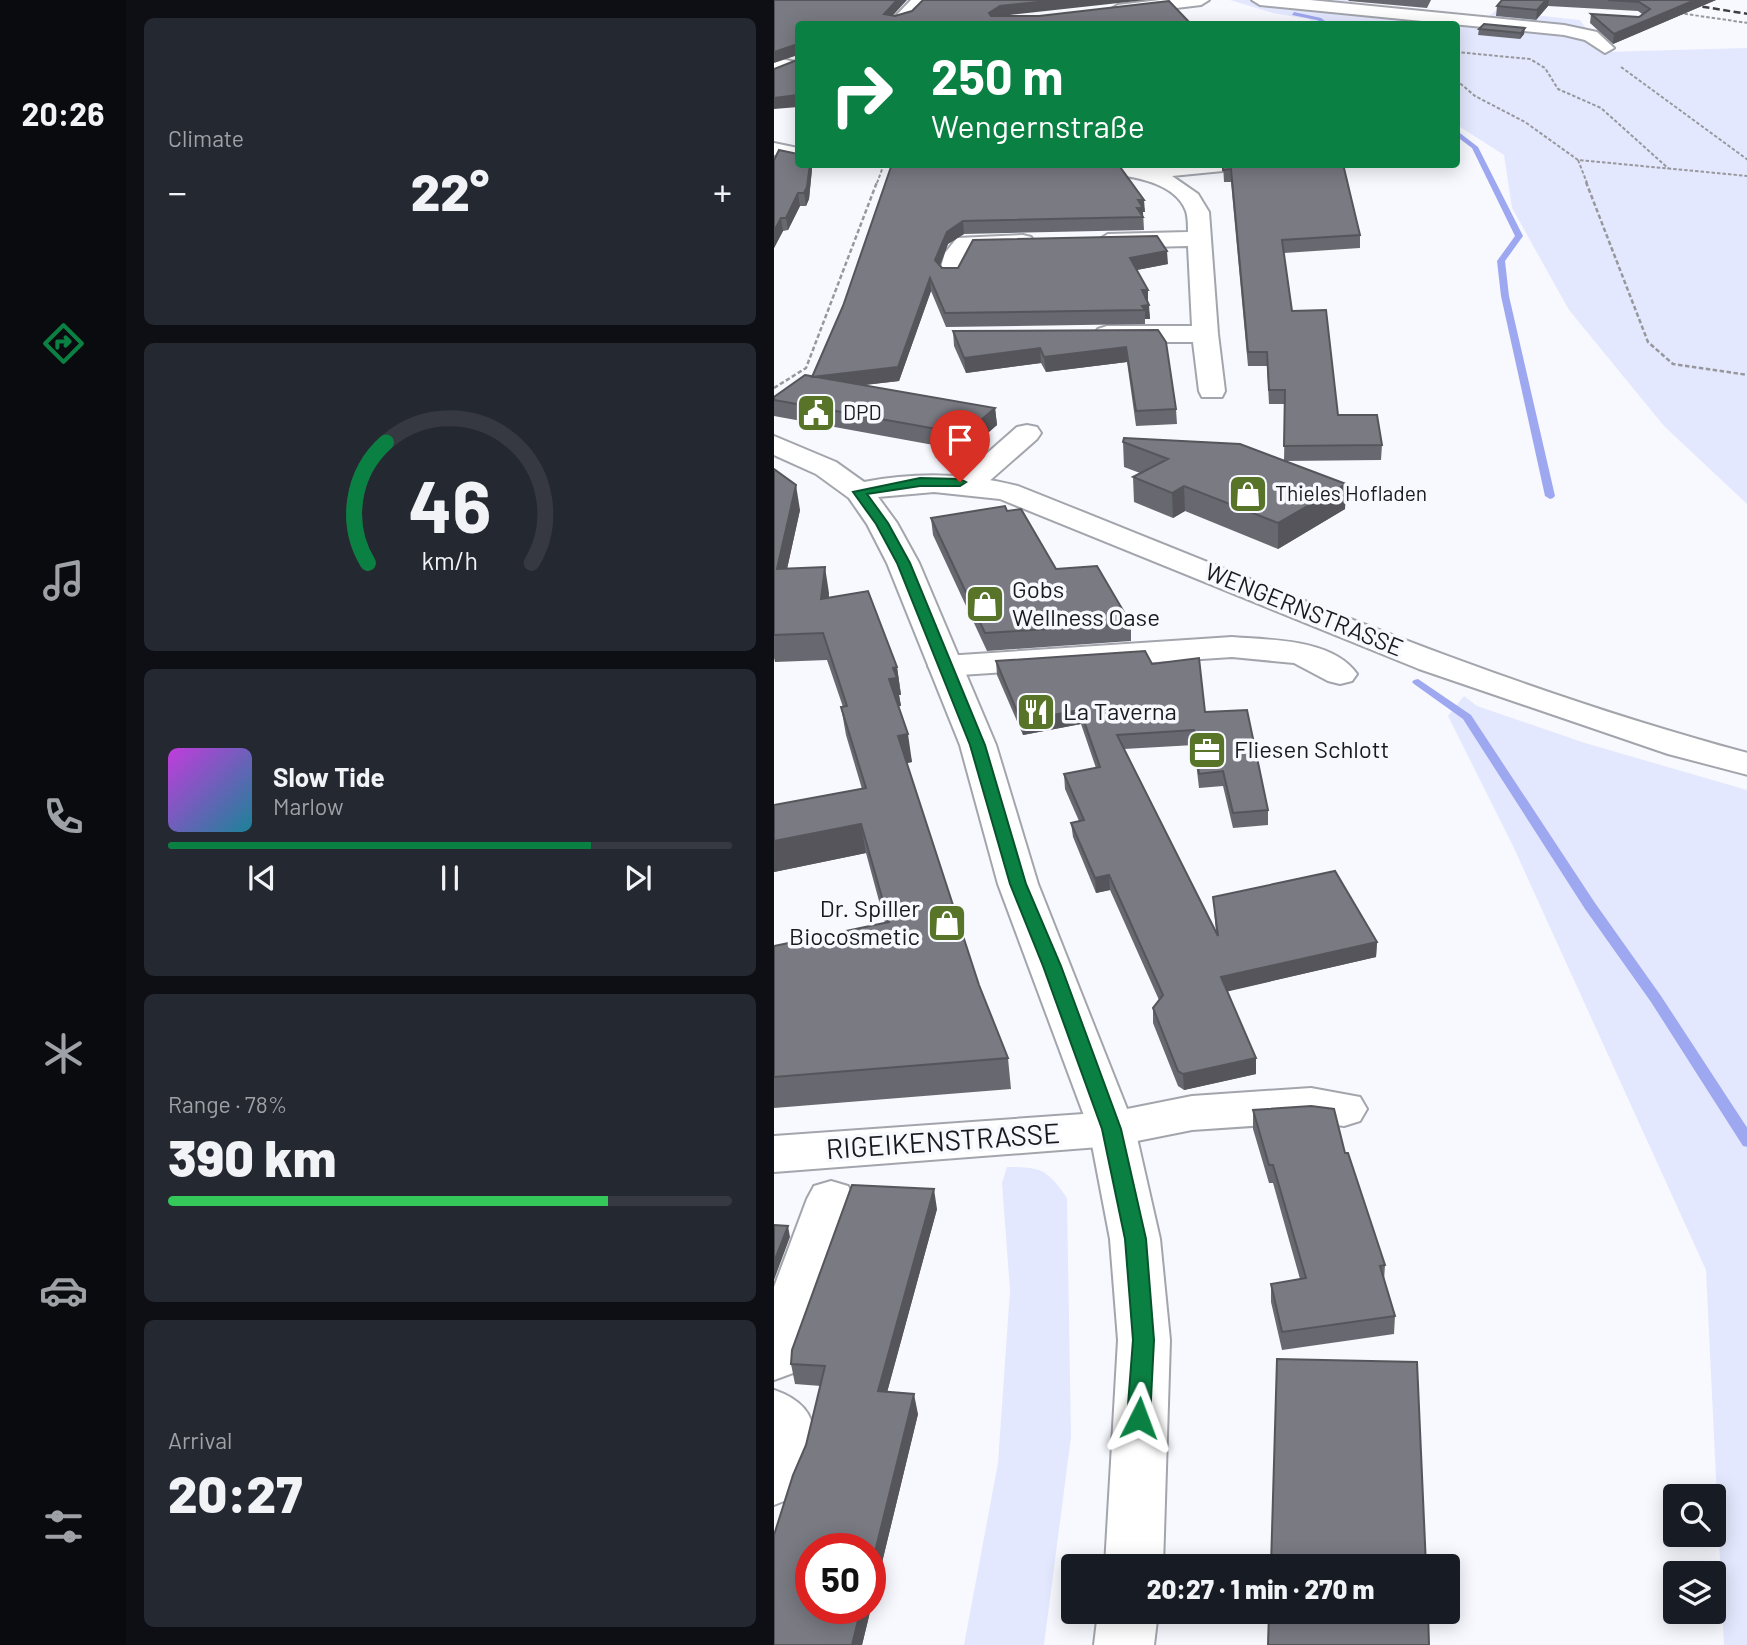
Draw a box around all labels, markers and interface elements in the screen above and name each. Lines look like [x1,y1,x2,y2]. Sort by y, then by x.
text: 250 m [931,46,1064,105]
icon: right [816,49,907,140]
text: 20:26 [22,94,104,132]
text: Wengernstraße [931,106,1145,144]
text: Climate [168,124,244,152]
text: 22° [411,159,489,221]
text: − [168,168,187,214]
text: + [713,168,732,214]
icon: directions [39,319,88,368]
public building icon: DPD [795,392,837,434]
place label: DPD [843,399,881,424]
pin [930,410,990,482]
icon: arrive [941,421,979,459]
text: 46 [408,461,492,549]
shop icon: Thieles Hofladen [1227,473,1269,515]
place label: Thieles Hofladen [1275,480,1427,505]
text: km/h [422,545,478,575]
icon: music [39,556,88,605]
street label: WENGERNSTRASSE [1201,556,1408,662]
place label: Gobs Wellness Oase [1012,574,1160,631]
shop icon: Gobs Wellness Oase [964,583,1006,625]
restaurant icon: La Taverna [1015,691,1057,733]
place label: La Taverna [1063,696,1177,725]
office icon: Fliesen Schlott [1186,729,1228,771]
place label: Fliesen Schlott [1234,734,1389,763]
text: Slow Tide [273,761,385,792]
icon: phone [39,792,88,841]
text: Marlow [273,792,344,820]
icon: previous [243,859,281,897]
icon: pause [431,859,469,897]
icon: next [619,859,657,897]
place label: Dr. Spiller Biocosmetic [789,893,920,950]
shop icon: Dr. Spiller Biocosmetic [926,902,968,944]
icon: climate [39,1029,88,1078]
text: Range · 78% [168,1090,287,1118]
street label: RIGEIKENSTRASSE [825,1115,1061,1165]
text: 390 km [168,1125,336,1187]
icon: car [39,1266,88,1315]
position arrow [1102,1381,1176,1455]
text: Arrival [168,1426,232,1454]
text: 20:27 [168,1461,302,1523]
map controls [1663,1484,1726,1624]
button: search [1663,1484,1726,1547]
icon: filters [39,1502,88,1551]
speed limit sign: 50 [795,1533,886,1624]
button: layers [1663,1561,1726,1624]
text: 20:27 · 1 min · 270 m [1147,1573,1374,1604]

